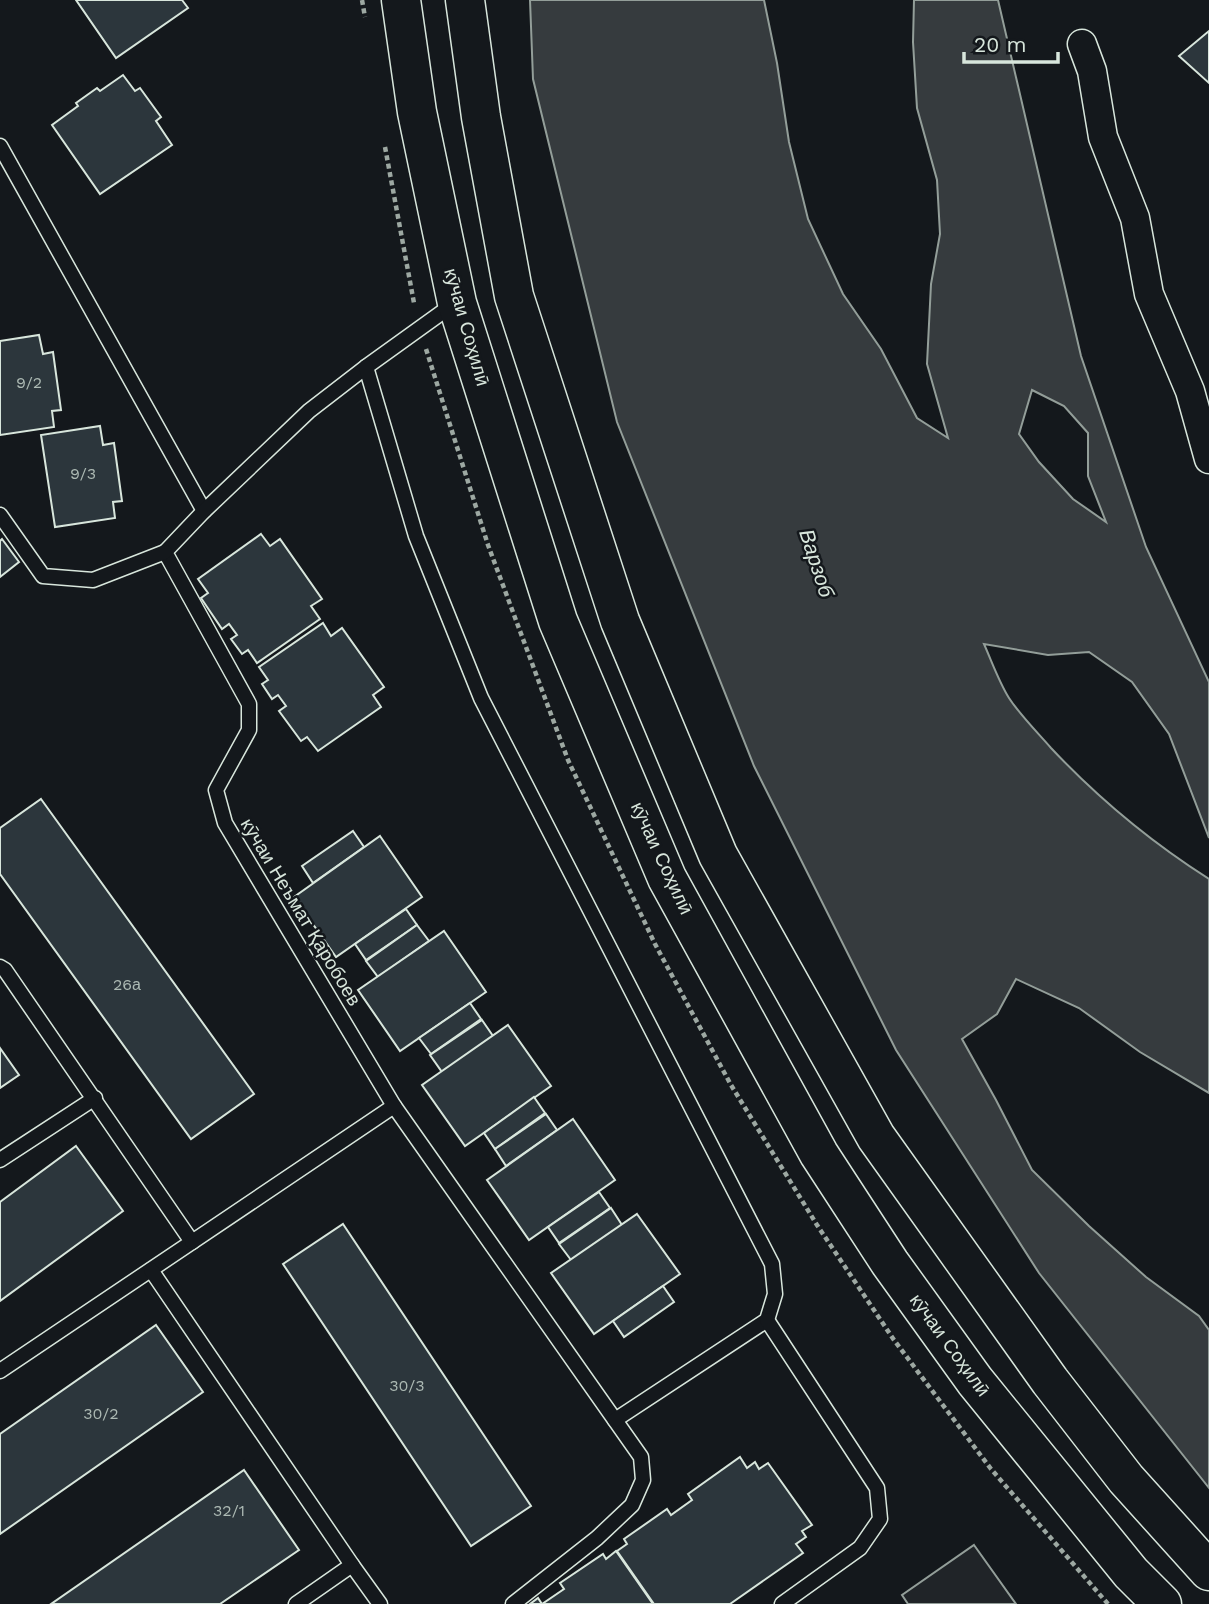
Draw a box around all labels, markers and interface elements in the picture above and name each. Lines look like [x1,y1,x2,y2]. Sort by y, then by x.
scale bar [964,21,1058,65]
text: 20 m [974,32,1026,57]
street label: кӯчаи Соҳилӣ [439,265,495,389]
house number: 9/2 [16,373,42,392]
house number: 9/3 [70,464,96,483]
water label: Варзоб [794,526,840,601]
street label: кӯчаи Соҳилӣ [626,798,698,918]
street label: кӯчаи Неъмат Қаробоев [236,814,366,1010]
house number: 26а [113,975,141,994]
street label: кӯчаи Соҳилӣ [905,1289,995,1401]
house number: 30/3 [389,1376,425,1395]
house number: 30/2 [83,1404,119,1423]
house number: 32/1 [213,1501,245,1520]

